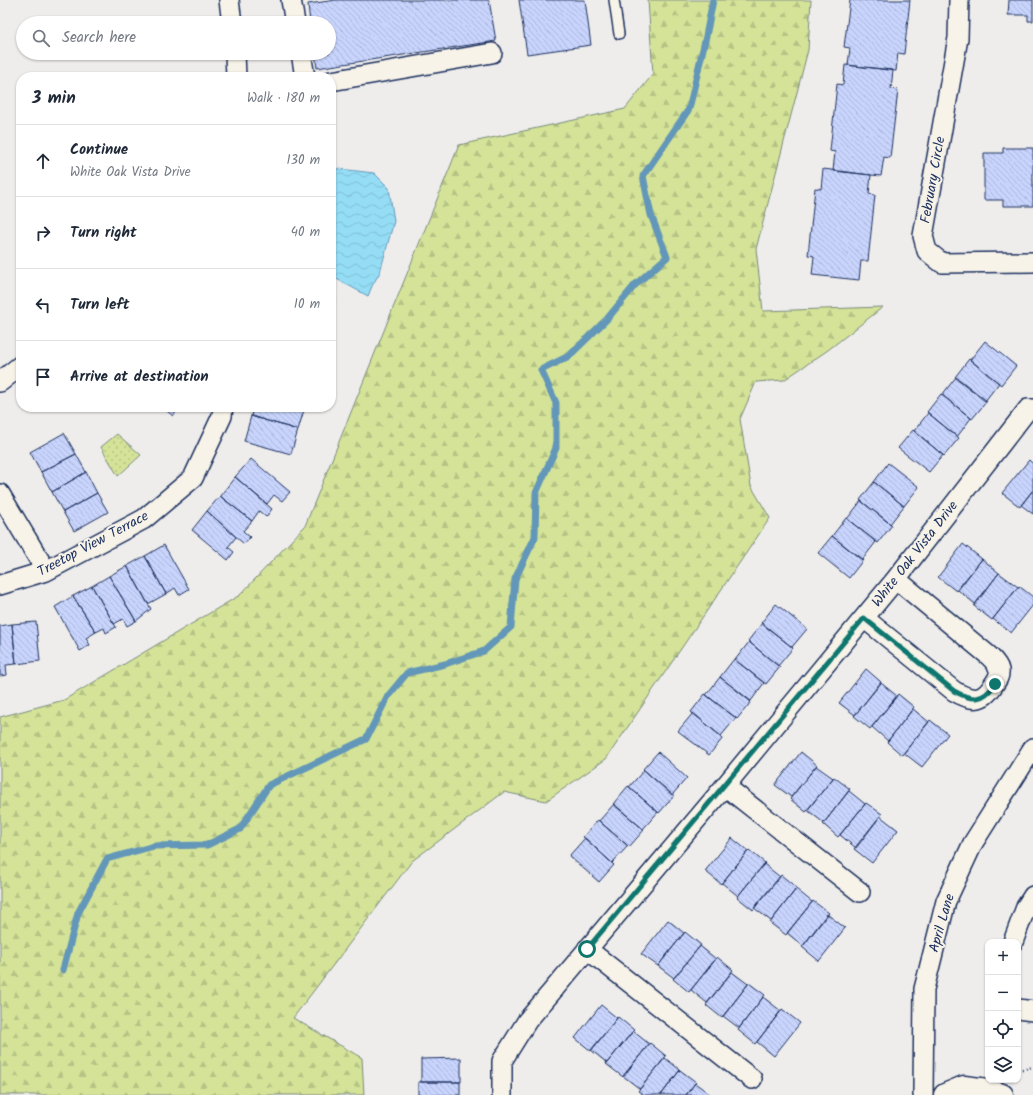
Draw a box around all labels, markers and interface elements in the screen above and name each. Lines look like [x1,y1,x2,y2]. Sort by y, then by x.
search box [16,16,336,60]
text: Search here [62,26,136,50]
icon: search [30,27,52,49]
text: 3 min [32,85,76,112]
text: Walk · 180 m [247,88,320,109]
street label: February Circle [915,134,952,225]
text: Continue [70,138,128,162]
icon: ahead [32,150,54,172]
text: 130 m [286,150,320,171]
text: White Oak Vista Drive [70,162,191,183]
text: Turn right [70,221,137,245]
icon: right [32,222,54,244]
text: 40 m [291,222,320,243]
text: Turn left [70,293,130,317]
icon: left [32,294,54,316]
text: 10 m [294,294,320,315]
text: Arrive at destination [70,365,209,389]
icon: arrive [32,366,54,388]
street label: White Oak Vista Drive [866,495,964,612]
street label: Treetop View Terrace [34,505,153,583]
route end [986,675,1004,693]
street label: April Lane [923,890,961,955]
map controls [985,939,1021,1083]
button: + [985,939,1021,975]
route start [578,940,596,958]
button: − [985,975,1021,1011]
button: locate [985,1011,1021,1047]
button: layers [985,1047,1021,1083]

